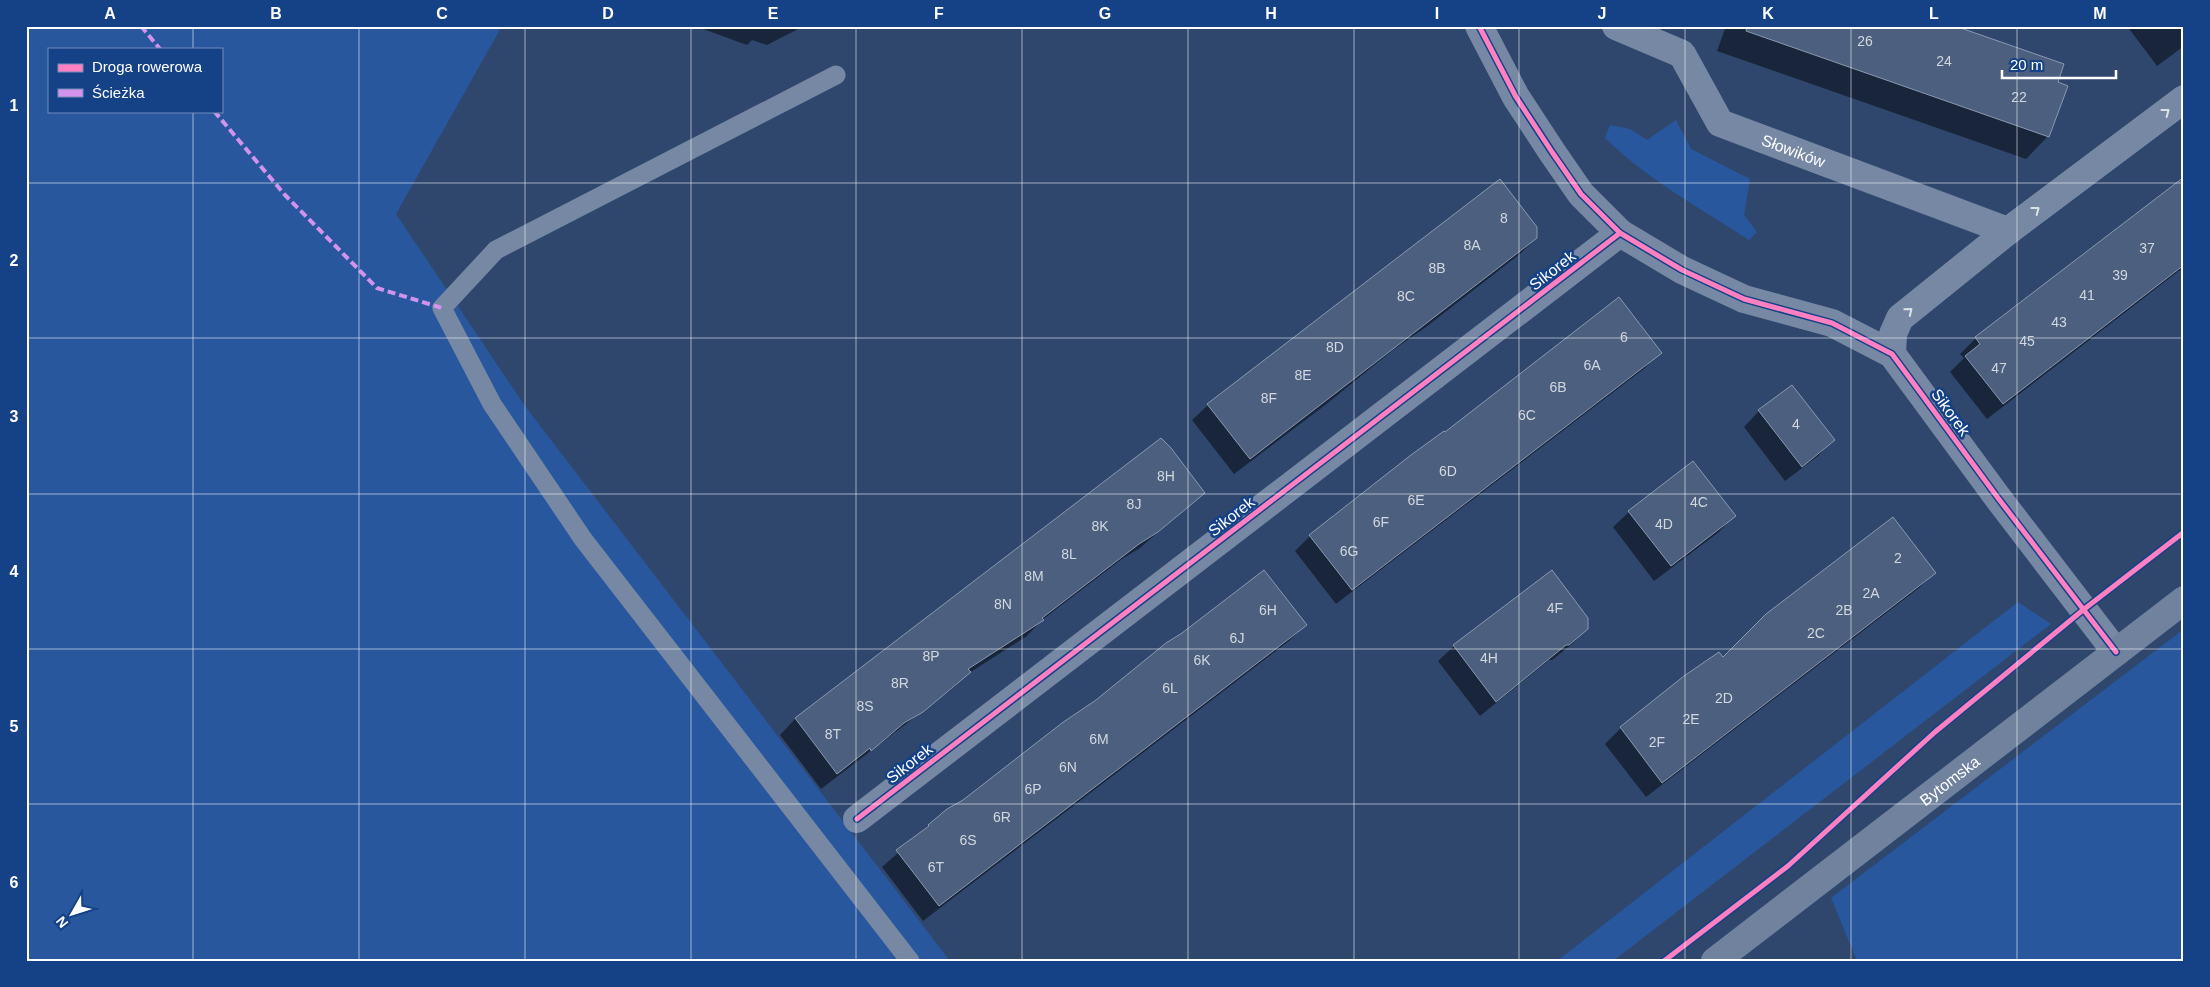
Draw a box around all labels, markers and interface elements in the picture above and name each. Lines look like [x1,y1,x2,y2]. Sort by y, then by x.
text: A [104,5,116,22]
text: B [270,5,282,22]
text: C [436,5,448,22]
text: D [602,5,614,22]
text: E [768,5,779,22]
text: F [934,5,944,22]
text: G [1099,5,1111,22]
text: H [1265,5,1277,22]
text: I [1435,5,1439,22]
text: J [1598,5,1606,22]
text: K [1762,5,1774,22]
text: L [1929,5,1939,22]
text: M [2093,5,2107,22]
house number: 26 [1857,33,1873,49]
legend [48,48,222,112]
scale bar [2002,48,2116,80]
house number: 24 [1936,53,1952,69]
text: 20 m [2010,56,2043,73]
text: Droga rowerowa [92,58,203,75]
text: Ścieżka [92,84,145,101]
house number: 22 [2011,89,2027,105]
text: 1 [10,97,19,114]
one-way arrow [2160,109,2170,118]
street label: Słowików [1759,131,1828,171]
one-way arrow [2030,207,2039,215]
house number: 8 [1500,210,1508,226]
house number: 8A [1463,237,1481,253]
house number: 37 [2139,240,2155,256]
street label: Sikorek [1526,247,1579,294]
text: 2 [10,252,19,269]
house number: 8B [1428,260,1446,276]
house number: 39 [2112,267,2128,283]
house number: 41 [2079,287,2095,303]
house number: 8C [1397,288,1415,304]
one-way arrow [1903,308,1912,316]
house number: 43 [2051,314,2067,330]
house number: 6 [1620,329,1628,345]
house number: 45 [2019,333,2035,349]
house number: 8D [1326,339,1344,355]
house number: 6A [1583,357,1601,373]
house number: 47 [1991,360,2007,376]
house number: 8E [1294,367,1312,383]
house number: 6B [1549,379,1567,395]
street label: Sikorek [1928,386,1974,440]
house number: 8F [1261,390,1277,406]
house number: 6C [1518,407,1536,423]
text: 3 [10,408,19,425]
house number: 4 [1792,416,1800,432]
house number: 6D [1439,463,1457,479]
house number: 8H [1157,468,1175,484]
house number: 6E [1407,492,1425,508]
street label: Sikorek [1205,493,1258,540]
house number: 4C [1690,494,1708,510]
house number: 8J [1127,496,1141,512]
house number: 6F [1373,514,1389,530]
house number: 4D [1655,516,1673,532]
house number: 8K [1091,518,1109,534]
house number: 6G [1340,543,1358,559]
house number: 8L [1061,546,1077,562]
house number: 2 [1894,550,1902,566]
text: 4 [10,563,19,580]
house number: 8M [1024,568,1044,584]
house number: 2A [1862,585,1880,601]
house number: 8N [994,596,1012,612]
house number: 4F [1547,600,1563,616]
house number: 6H [1259,602,1277,618]
house number: 2B [1835,602,1853,618]
house number: 2C [1807,625,1825,641]
house number: 6J [1230,630,1244,646]
house number: 8P [922,648,940,664]
house number: 4H [1480,650,1498,666]
house number: 6K [1193,652,1211,668]
house number: 8R [891,675,909,691]
house number: 6L [1162,680,1178,696]
house number: 2D [1715,690,1733,706]
house number: 8S [856,698,874,714]
house number: 2E [1682,711,1700,727]
text: 5 [10,718,19,735]
house number: 8T [825,726,842,742]
house number: 6M [1089,731,1109,747]
house number: 2F [1649,734,1665,750]
street label: Sikorek [883,740,936,787]
street label: Bytomska [1917,753,1983,809]
house number: 6N [1059,759,1077,775]
house number: 6P [1024,781,1042,797]
house number: 6R [993,809,1011,825]
house number: 6S [959,832,977,848]
house number: 6T [928,859,945,875]
text: 6 [10,874,19,891]
north arrow [48,890,98,940]
text: N [52,913,71,931]

